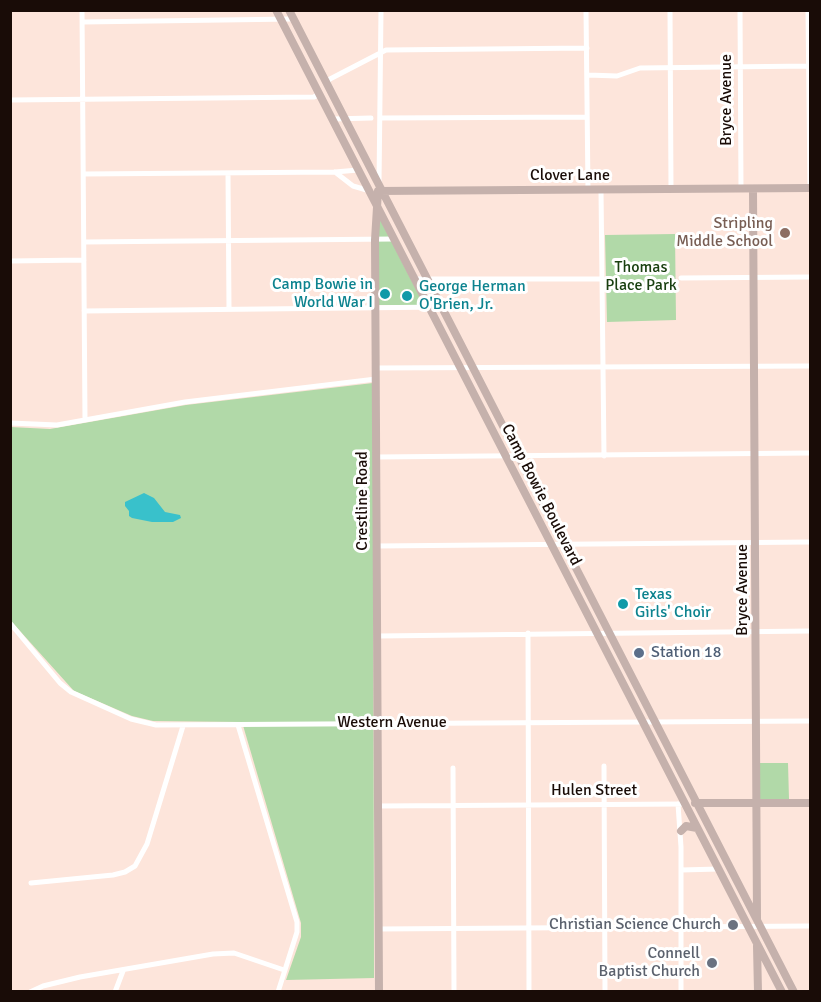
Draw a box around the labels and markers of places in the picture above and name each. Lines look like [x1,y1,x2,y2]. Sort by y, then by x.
place label: Stripling Middle School [676,214,773,252]
marker: Stripling Middle School [778,226,792,240]
place label: Camp Bowie in World War I [272,275,373,313]
place label: George Herman O'Brien, Jr. [419,277,526,315]
marker: Camp Bowie in World War I [378,287,392,301]
marker: George Herman O'Brien, Jr. [400,289,414,303]
place label: Texas Girls' Choir [635,585,711,623]
marker: Texas Girls' Choir [616,597,630,611]
place label: Station 18 [651,643,721,663]
marker: Station 18 [632,646,646,660]
place label: Christian Science Church [549,915,721,935]
marker: Christian Science Church [726,918,740,932]
place label: Connell Baptist Church [599,944,700,982]
marker: Connell Baptist Church [705,956,719,970]

